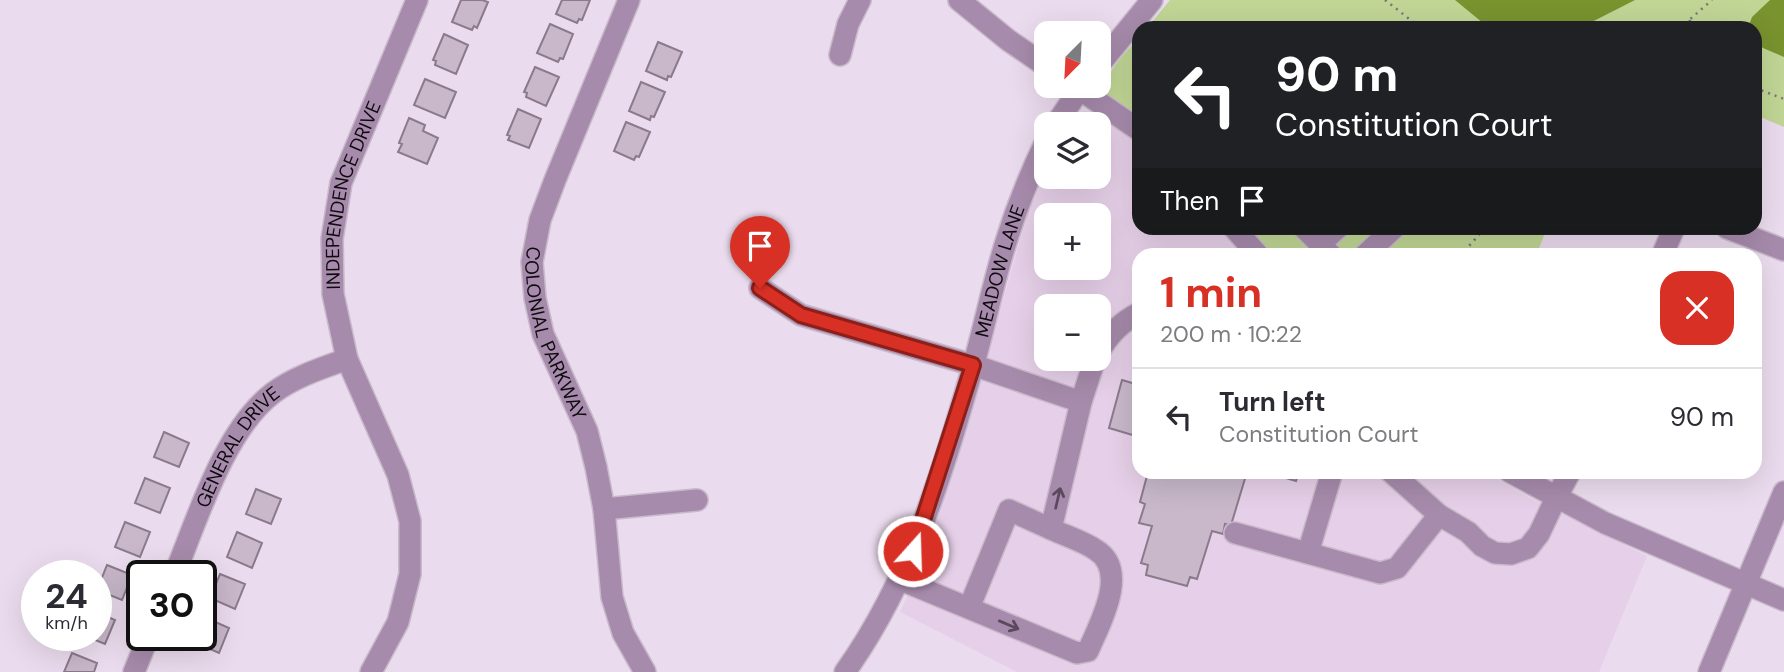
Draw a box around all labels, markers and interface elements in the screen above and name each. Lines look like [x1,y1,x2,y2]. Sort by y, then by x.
north arrow [1034,21,1111,98]
map controls [1034,21,1111,371]
text: 90 m [1275,42,1398,106]
icon: left [1160,49,1251,140]
street label: INDEPENDENCE DRIVE [319,97,386,290]
text: Constitution Court [1275,104,1552,146]
button: layers [1034,112,1111,189]
icon: arrive [1233,182,1271,220]
text: Then [1160,184,1219,218]
street label: MEADOW LANE [969,201,1030,340]
button: + [1034,203,1111,280]
pin [730,216,790,288]
icon: arrive [741,227,779,265]
street label: COLONIAL PARKWAY [519,244,593,423]
text: 1 min [1160,265,1262,320]
button: close [1660,271,1734,345]
button: − [1034,294,1111,371]
text: 200 m · 10:22 [1160,319,1302,349]
street label: GENERAL DRIVE [190,380,284,511]
text: Turn left [1219,385,1326,419]
icon: left [1160,398,1198,436]
text: 90 m [1670,400,1734,434]
text: Constitution Court [1219,419,1418,449]
one-way arrow [1052,487,1066,510]
position arrow [876,514,950,588]
speed limit sign: 30 [126,560,217,651]
text: 24 [45,573,88,619]
text: km/h [45,611,88,635]
one-way arrow [998,619,1019,632]

